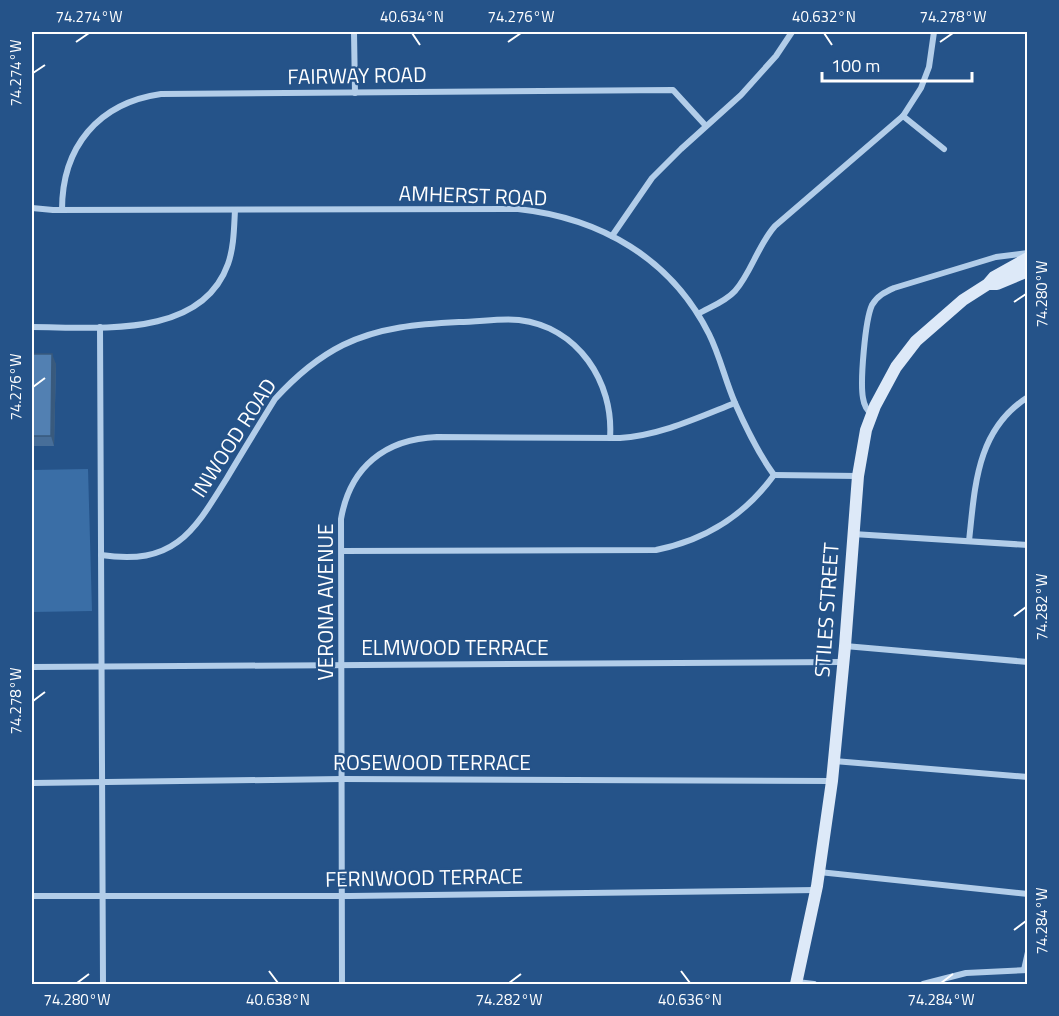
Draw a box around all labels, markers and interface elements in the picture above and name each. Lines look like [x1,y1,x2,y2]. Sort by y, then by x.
text: 74.274°W [56,5,122,28]
text: 40.634°N [380,5,444,28]
text: 74.276°W [488,5,554,28]
text: 40.632°N [792,5,856,28]
text: 74.278°W [920,5,986,28]
text: 74.274°W [4,40,27,106]
scale bar [822,45,972,83]
text: 100 m [831,52,880,79]
street label: FAIRWAY ROAD [287,58,427,92]
street label: AMHERST ROAD [398,176,548,214]
text: 74.280°W [1030,261,1053,327]
text: 74.276°W [4,354,27,420]
street label: INWOOD ROAD [183,372,284,503]
street label: VERONA AVENUE [309,523,341,681]
street label: STILES STREET [805,542,847,678]
text: 74.282°W [1030,574,1053,640]
street label: ELMWOOD TERRACE [361,631,549,663]
text: 74.278°W [4,668,27,734]
street label: ROSEWOOD TERRACE [333,746,531,778]
street label: FERNWOOD TERRACE [325,859,523,895]
text: 74.284°W [1030,888,1053,954]
text: 74.280°W [44,988,110,1011]
text: 40.638°N [246,988,310,1011]
text: 74.282°W [476,988,542,1011]
text: 40.636°N [658,988,722,1011]
text: 74.284°W [908,988,974,1011]

